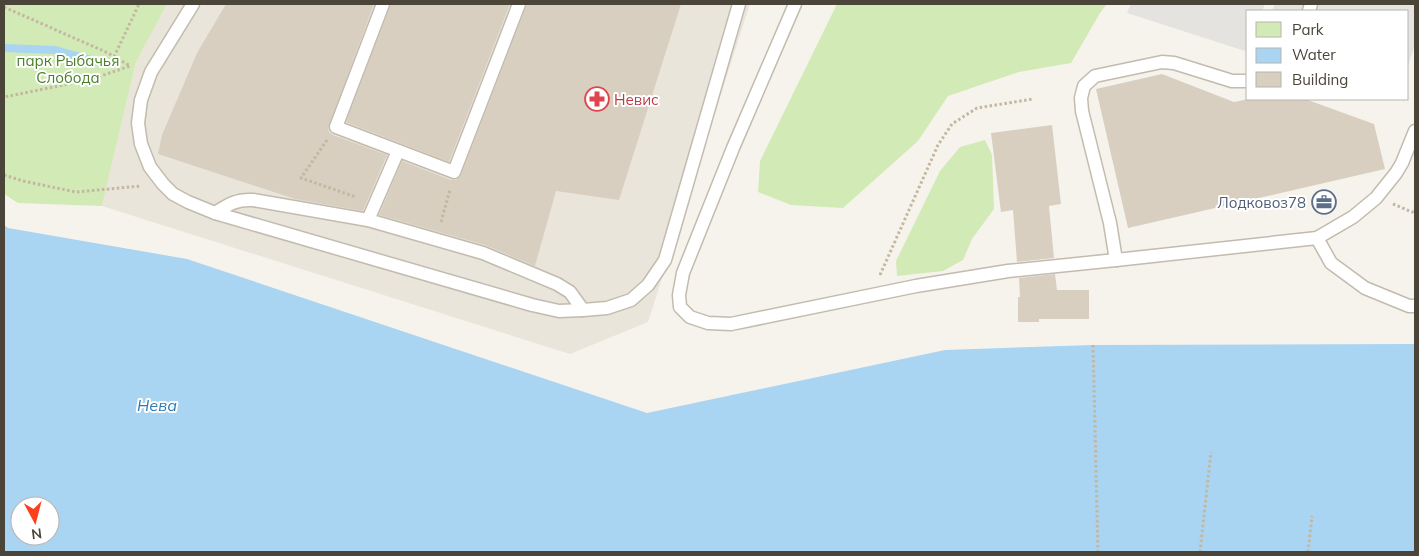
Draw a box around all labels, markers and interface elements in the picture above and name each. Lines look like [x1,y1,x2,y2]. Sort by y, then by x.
legend [1246,10,1409,100]
text: Park [1292,20,1324,39]
text: Water [1292,45,1336,64]
park label: парк Рыбачья Слобода [17,51,119,87]
text: Building [1292,70,1348,89]
pharmacy icon: Невис [584,86,610,112]
place label: Невис [614,90,659,109]
office icon: Лодковоз78 [1311,189,1337,215]
place label: Лодковоз78 [1217,193,1306,212]
water label: Нева [137,395,177,415]
north arrow [10,496,60,546]
text: N [30,524,43,543]

